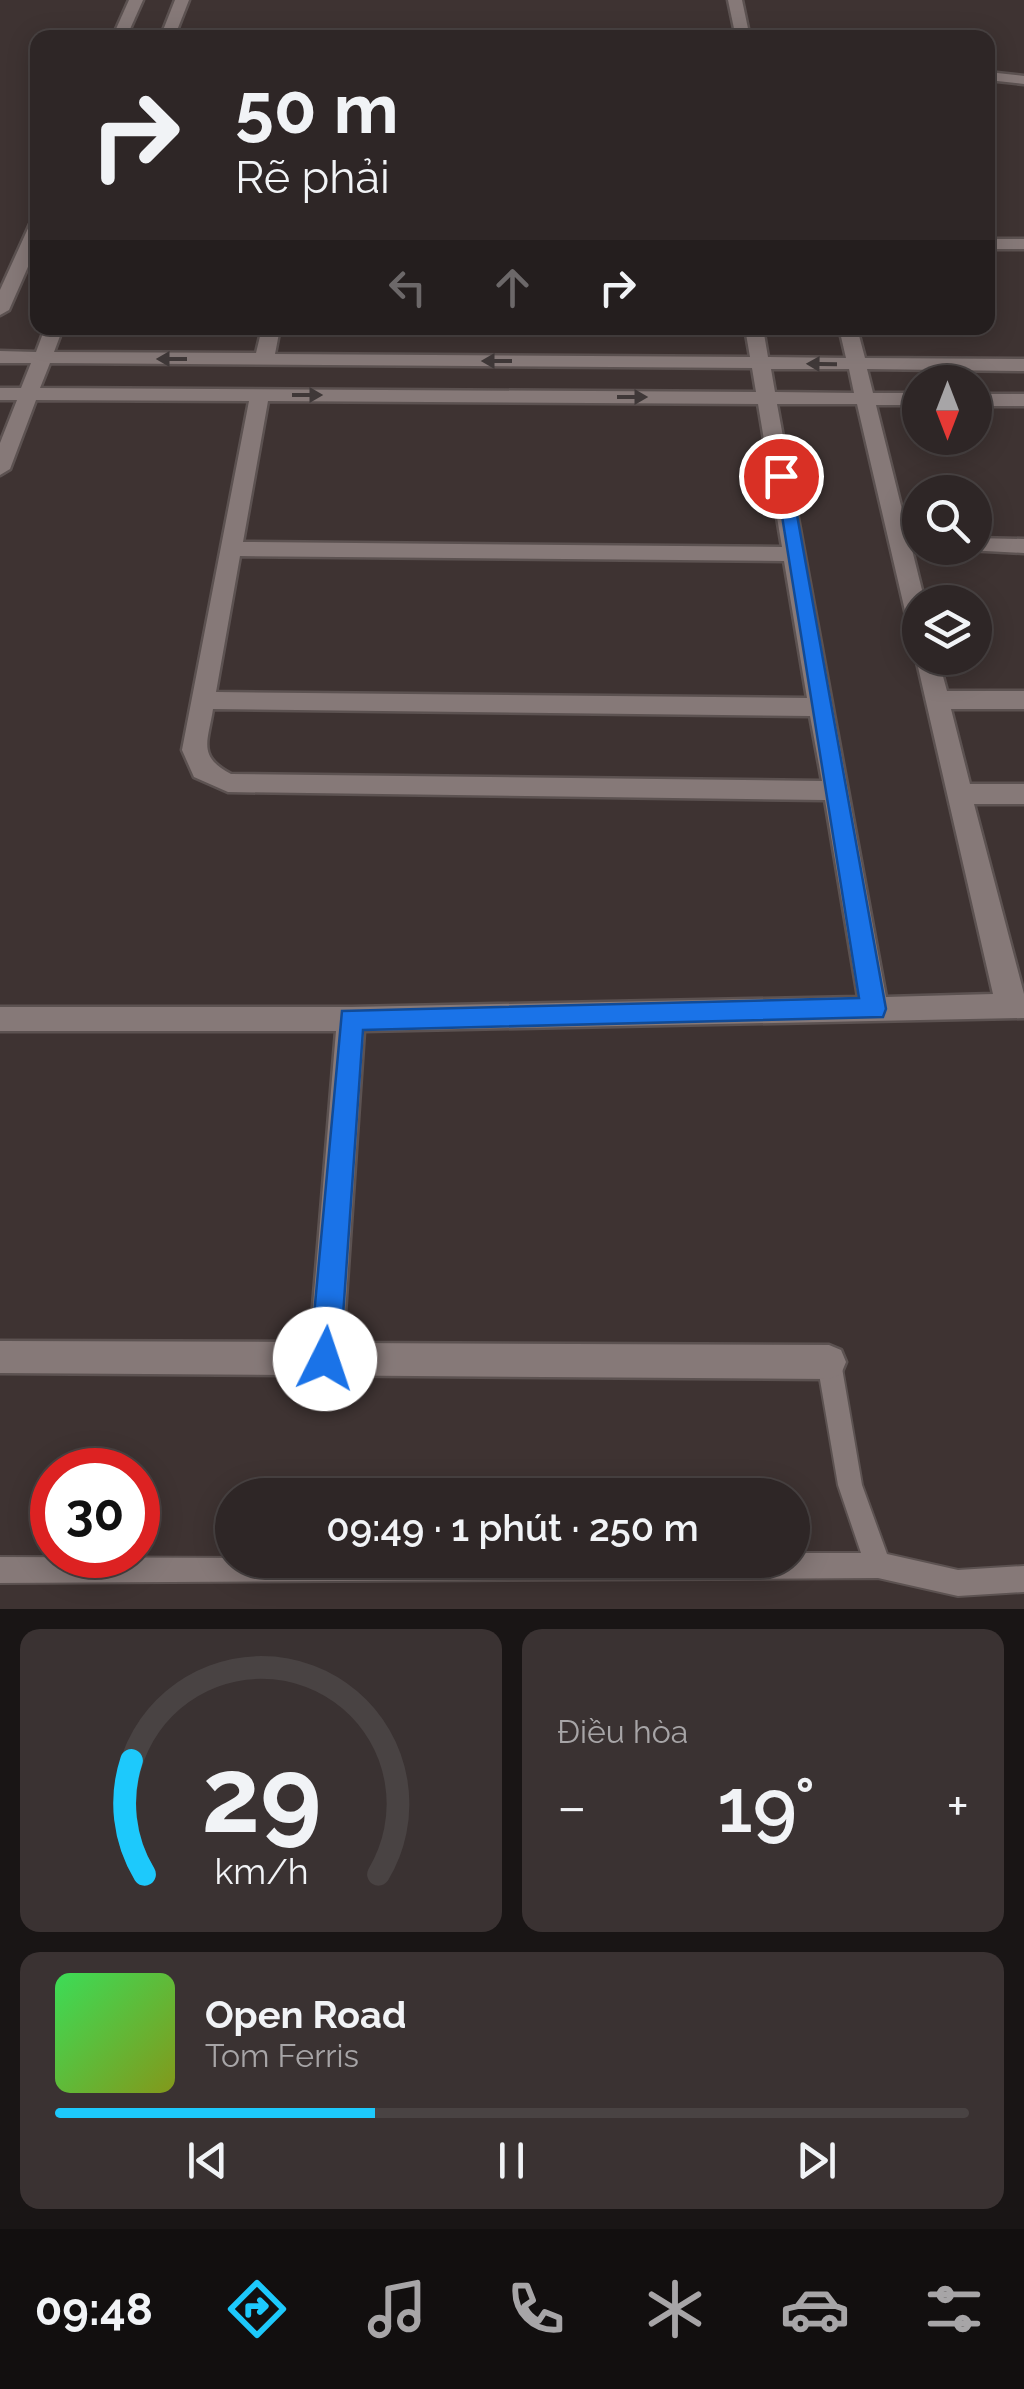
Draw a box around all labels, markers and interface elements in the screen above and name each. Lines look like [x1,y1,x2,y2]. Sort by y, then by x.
text: 50 m [235,67,399,149]
icon: right [70,70,200,200]
text: Rẽ phải [235,151,390,204]
icon: left [380,260,435,315]
icon: ahead [485,260,540,315]
icon: right [590,260,645,315]
one-way arrow [155,351,187,367]
one-way arrow [480,353,512,369]
one-way arrow [805,356,837,372]
north arrow [902,365,992,455]
map controls [902,365,992,675]
one-way arrow [292,387,324,403]
one-way arrow [617,389,649,405]
pin [739,434,824,519]
icon: arrive [754,449,809,504]
button: search [902,475,992,565]
button: layers [902,585,992,675]
position arrow [273,1307,377,1411]
speed limit sign: 30 [30,1448,160,1578]
text: 09:49 · 1 phút · 250 m [326,1505,699,1550]
text: Điều hòa [557,1713,688,1750]
text: 29 [201,1734,321,1856]
text: 19° [717,1761,815,1850]
text: − [557,1774,587,1839]
text: + [946,1774,969,1839]
text: km/h [214,1850,308,1892]
text: Open Road [205,1992,406,2037]
text: Tom Ferris [205,2037,359,2074]
icon: previous [180,2133,235,2188]
icon: pause [484,2133,539,2188]
icon: next [789,2133,844,2188]
icon: directions [222,2274,292,2344]
icon: music [362,2274,432,2344]
icon: phone [501,2274,571,2344]
icon: climate [640,2274,710,2344]
icon: car [780,2274,850,2344]
icon: filters [919,2274,989,2344]
text: 09:48 [35,2283,153,2336]

